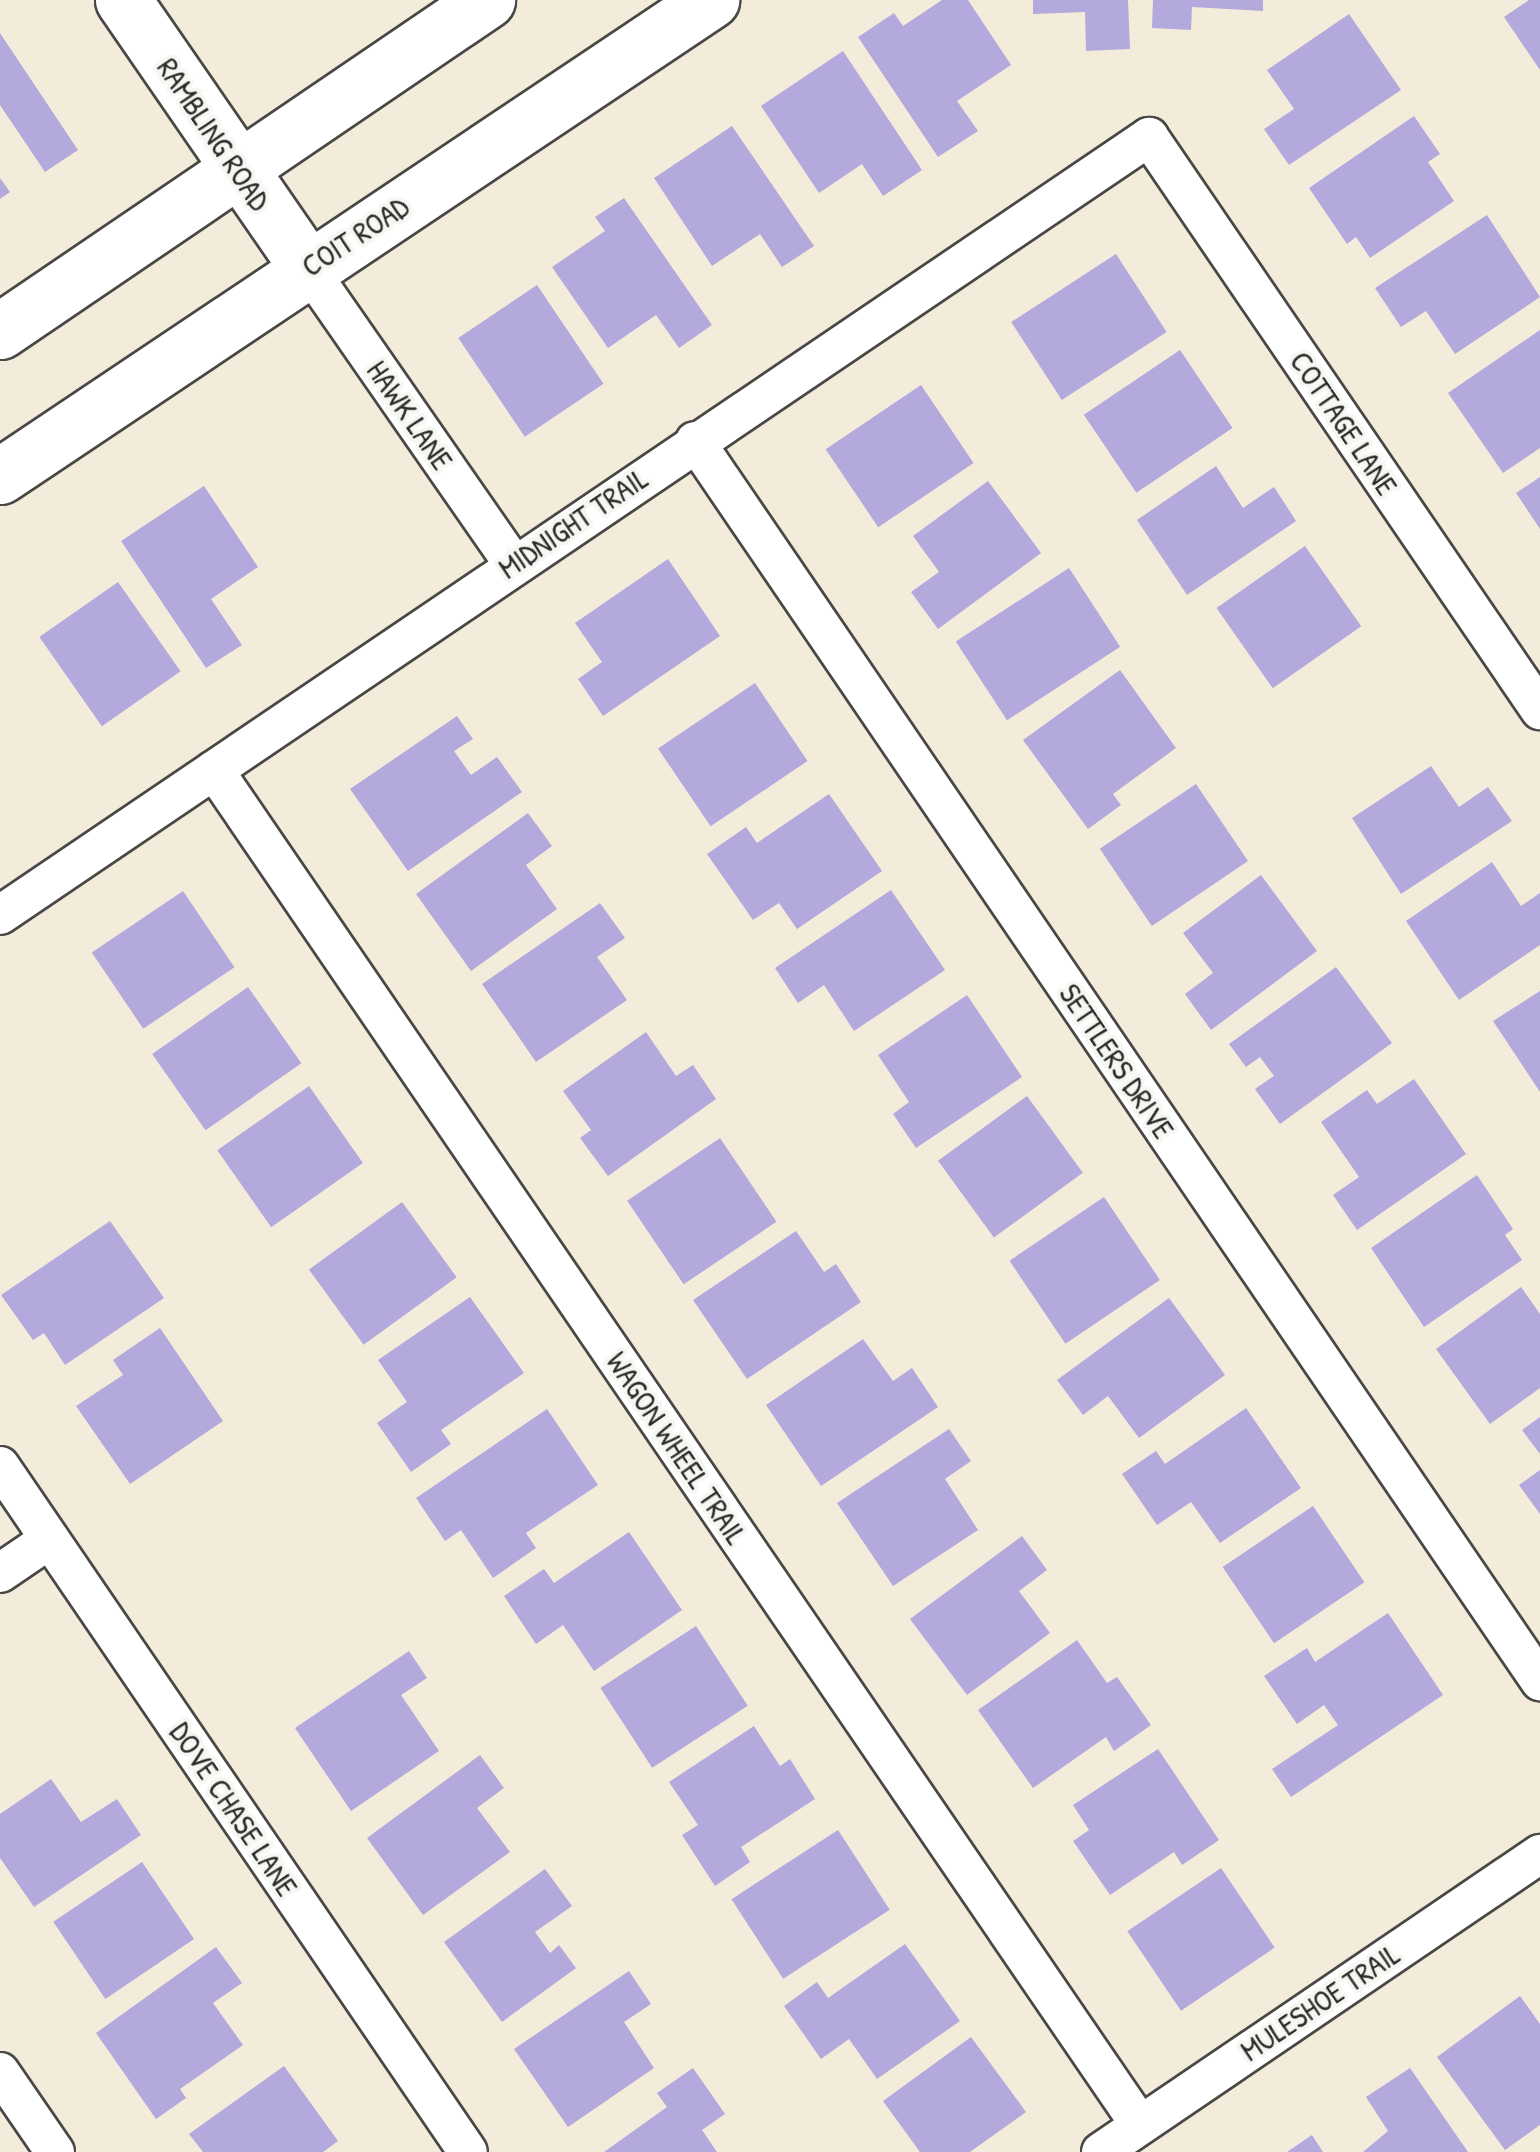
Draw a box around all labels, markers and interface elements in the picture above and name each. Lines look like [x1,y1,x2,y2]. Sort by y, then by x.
street label: RAMBLING ROAD [150,51,278,217]
street label: COIT ROAD [295,188,415,284]
street label: COTTAGE LANE [1283,344,1405,502]
street label: HAWK LANE [359,354,461,476]
street label: MIDNIGHT TRAIL [492,460,654,586]
street label: SETTLERS DRIVE [1052,977,1182,1145]
street label: WAGON WHEEL TRAIL [599,1345,755,1551]
street label: DOVE CHASE LANE [163,1715,305,1903]
street label: MULESHOE TRAIL [1234,1936,1406,2068]

